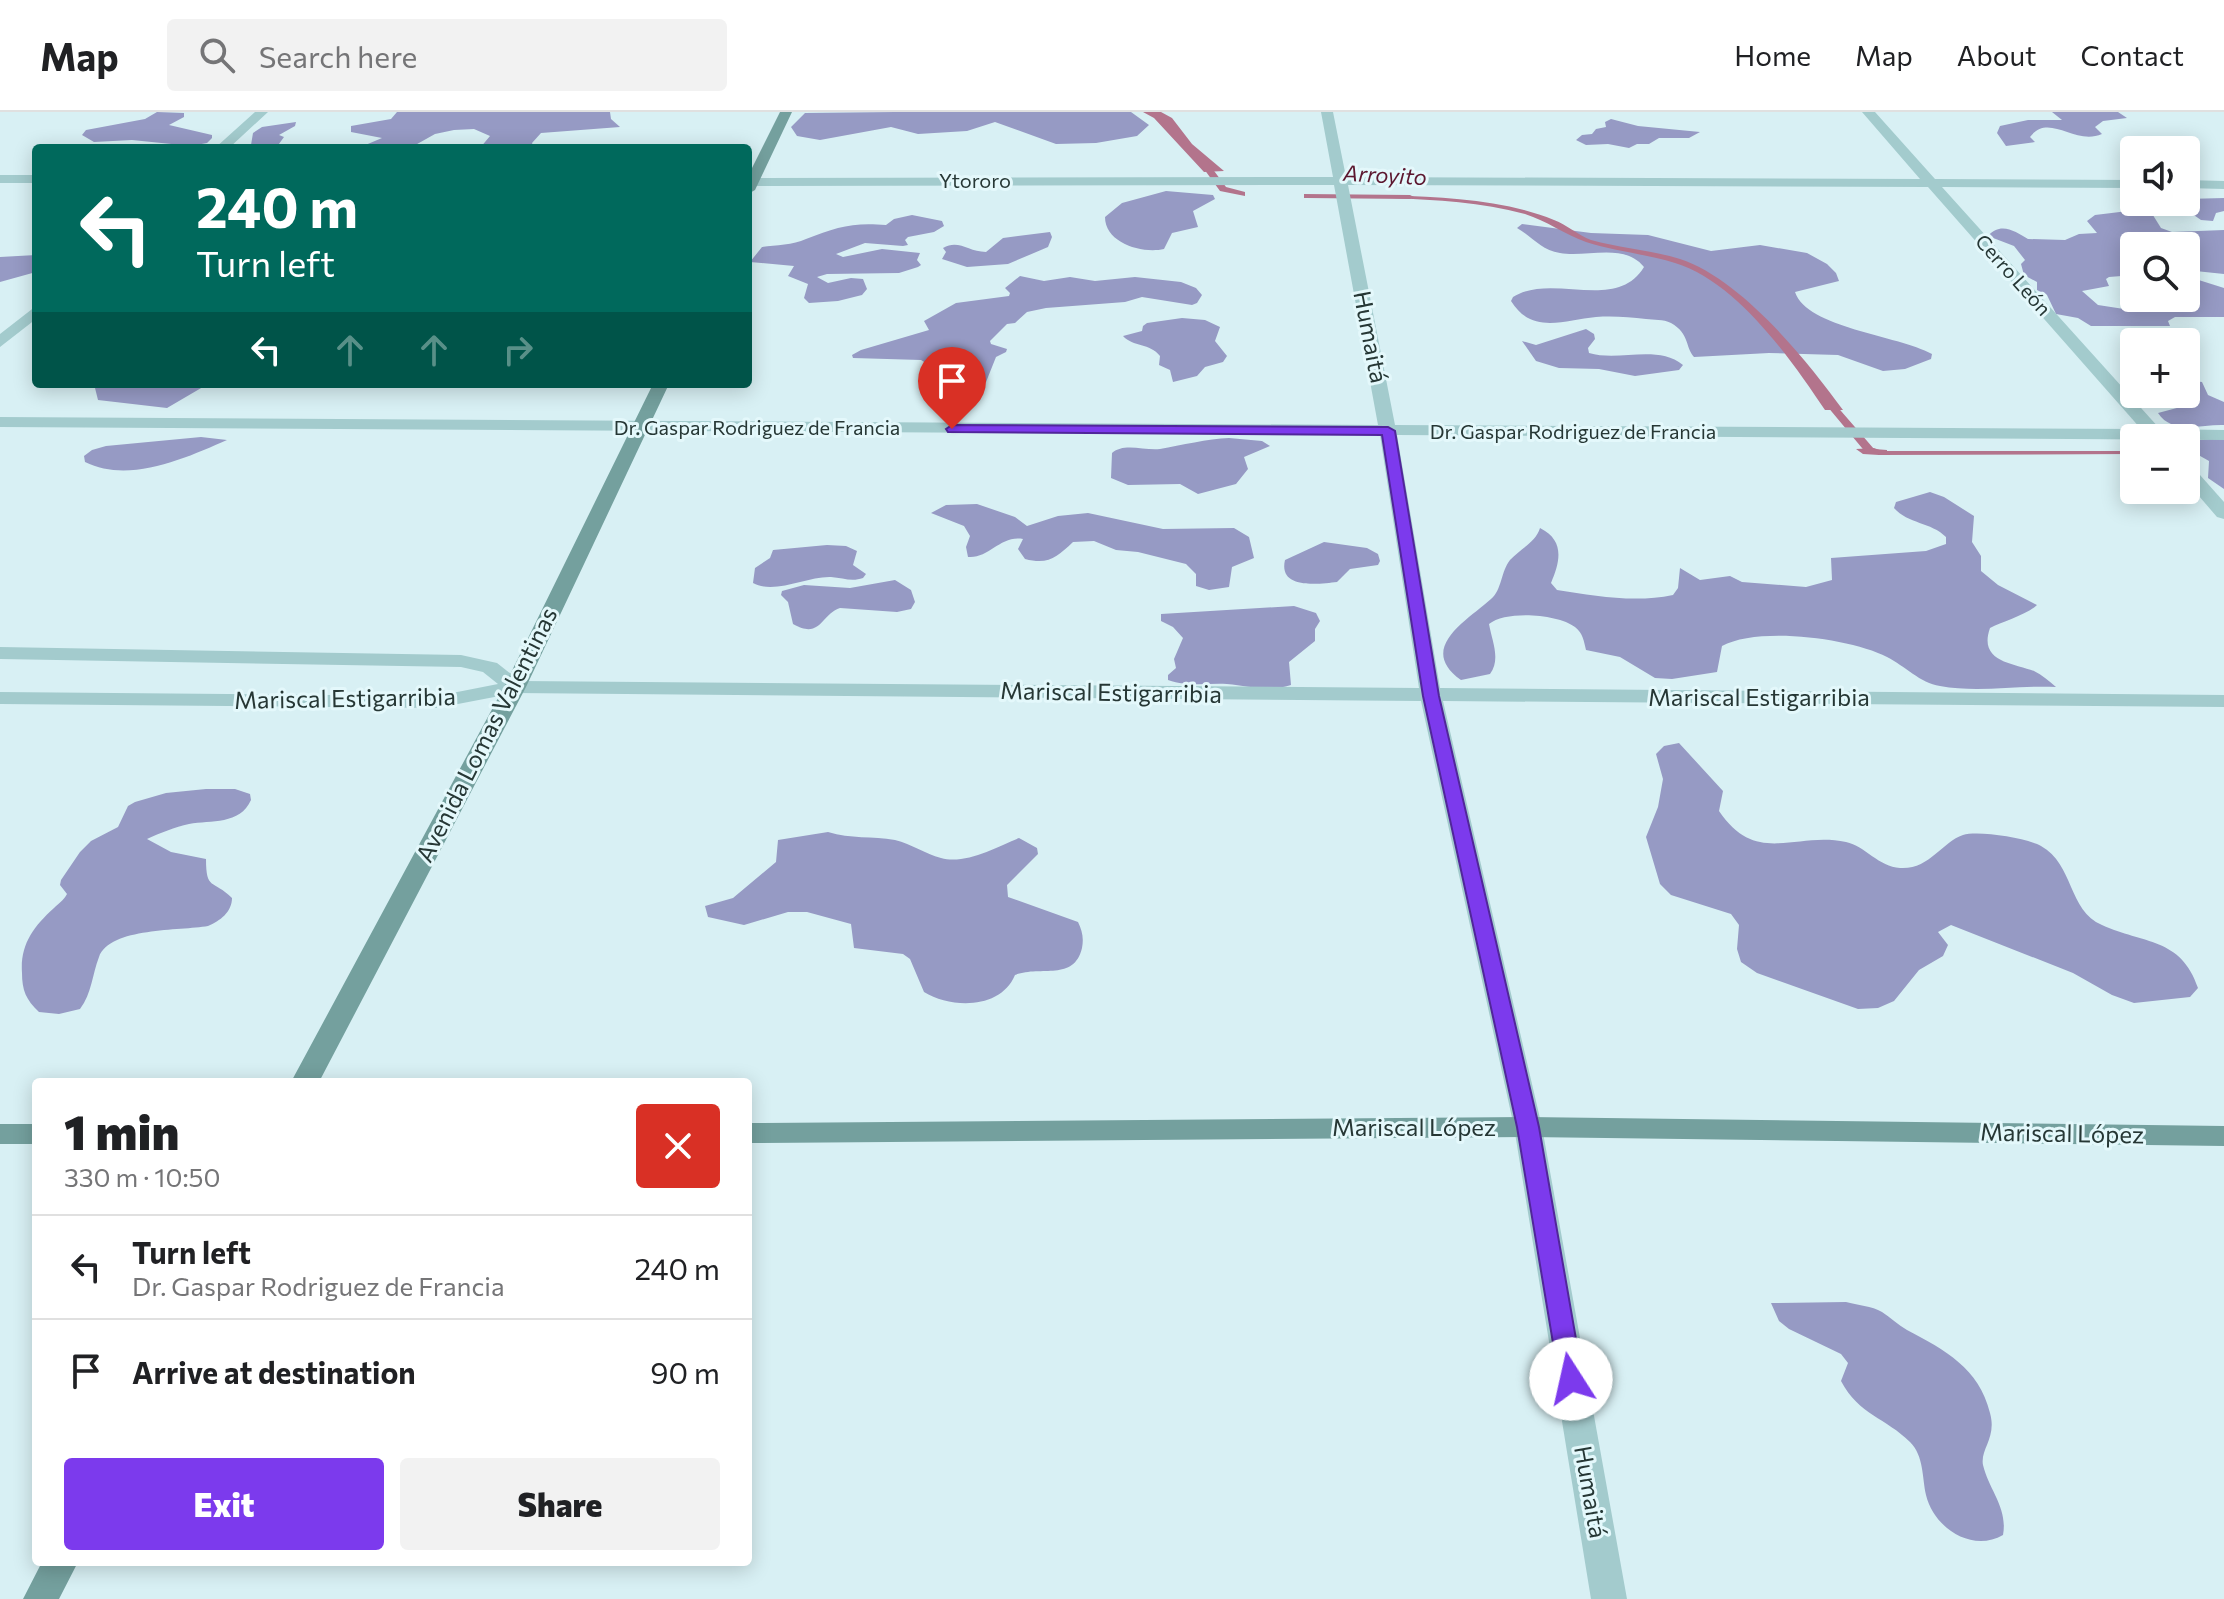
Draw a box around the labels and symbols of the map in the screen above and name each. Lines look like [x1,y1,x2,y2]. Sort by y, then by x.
water label: Arroyito [1341,159,1428,190]
street label: Ytororo [939,168,1011,192]
street label: Cerro León [1971,229,2056,320]
street label: Humaitá [1348,288,1395,385]
pin [918,347,986,429]
street label: Dr. Gaspar Rodriguez de Francia [614,415,900,439]
street label: Dr. Gaspar Rodriguez de Francia [1430,419,1716,443]
street label: Avenida Lomas Valentinas [409,602,563,866]
street label: Mariscal Estigarribia [1000,675,1222,708]
street label: Mariscal Estigarribia [234,681,456,714]
street label: Mariscal Estigarribia [1648,682,1870,711]
street label: Mariscal López [1332,1112,1496,1141]
street label: Mariscal López [1980,1117,2144,1148]
position arrow [1529,1337,1613,1421]
street label: Humaitá [1569,1443,1614,1540]

